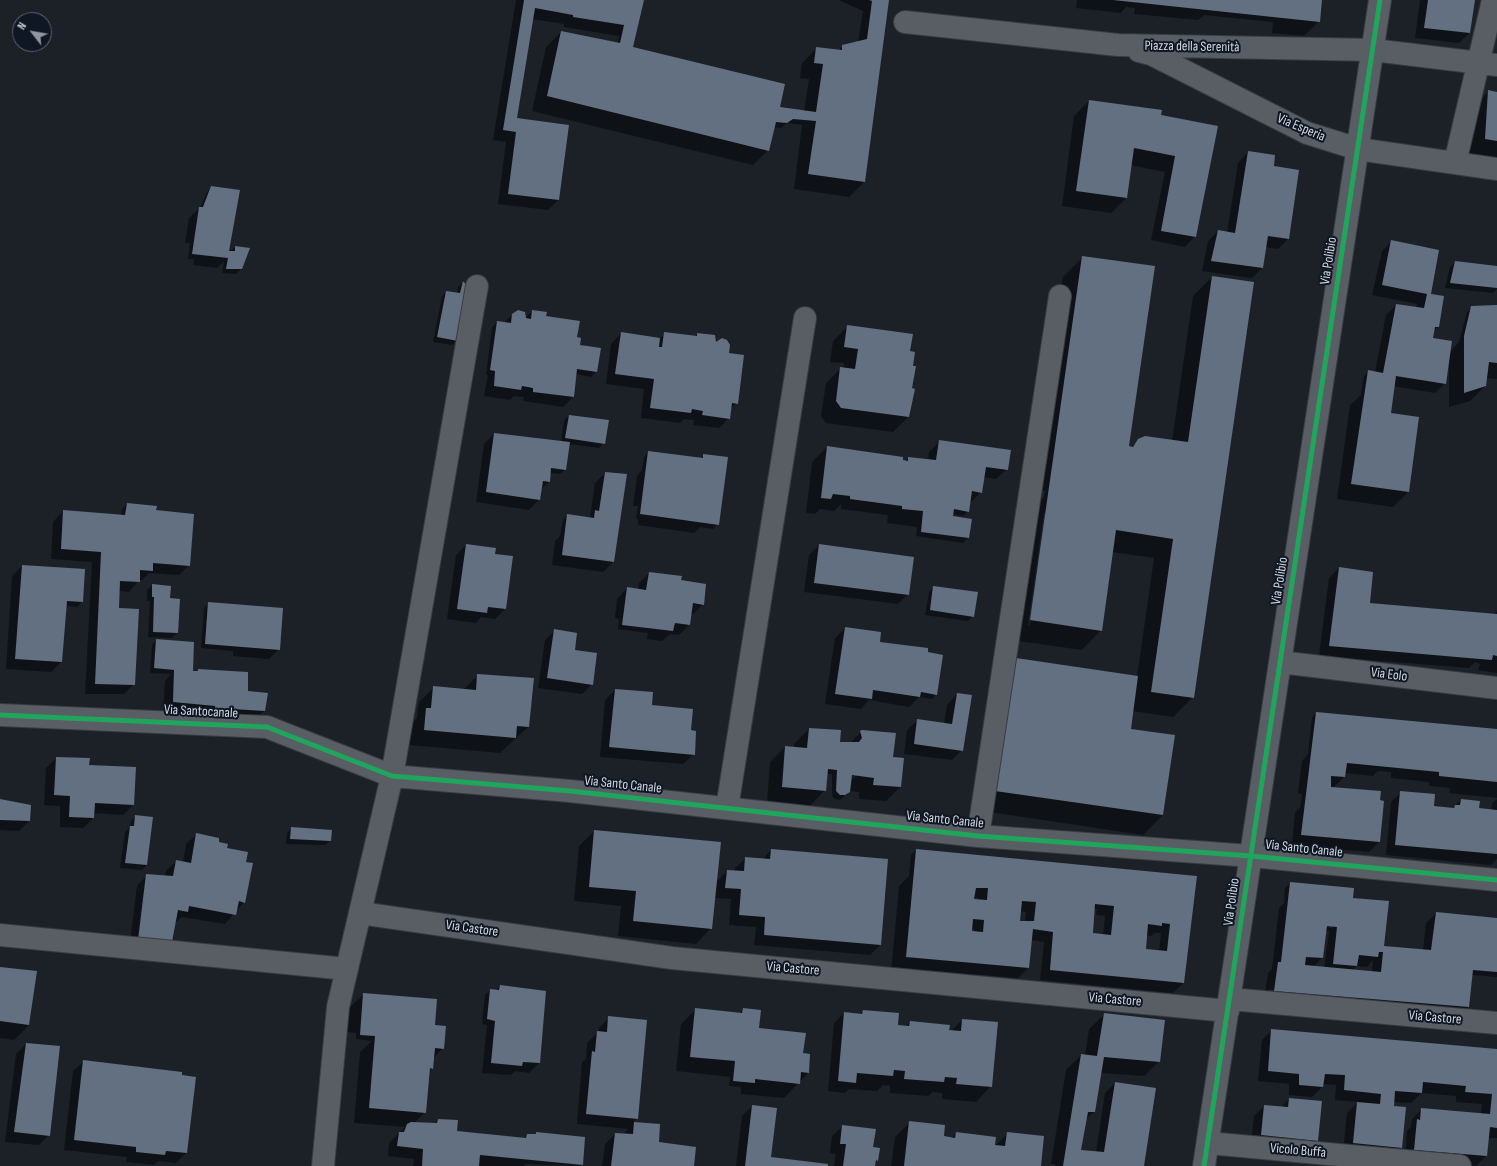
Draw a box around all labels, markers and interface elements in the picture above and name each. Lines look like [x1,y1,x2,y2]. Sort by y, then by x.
north arrow [12,12,52,52]
text: N [15,20,29,32]
street label: Piazza della Serenità [1144,38,1240,56]
street label: Via Esperia [1274,110,1328,146]
street label: Via Polibio [1317,236,1341,286]
street label: Via Polibio [1268,556,1292,606]
street label: Via Eolo [1370,664,1408,686]
street label: Via Santocanale [163,702,239,722]
street label: Via Santo Canale [583,773,663,797]
street label: Via Santo Canale [905,808,985,832]
street label: Via Santo Canale [1264,837,1344,861]
street label: Via Polibio [1220,877,1244,927]
street label: Via Castore [445,917,499,941]
street label: Via Castore [766,958,820,980]
street label: Via Castore [1088,989,1142,1011]
street label: Via Castore [1408,1007,1462,1029]
street label: Vicolo Buffa [1269,1140,1327,1162]

